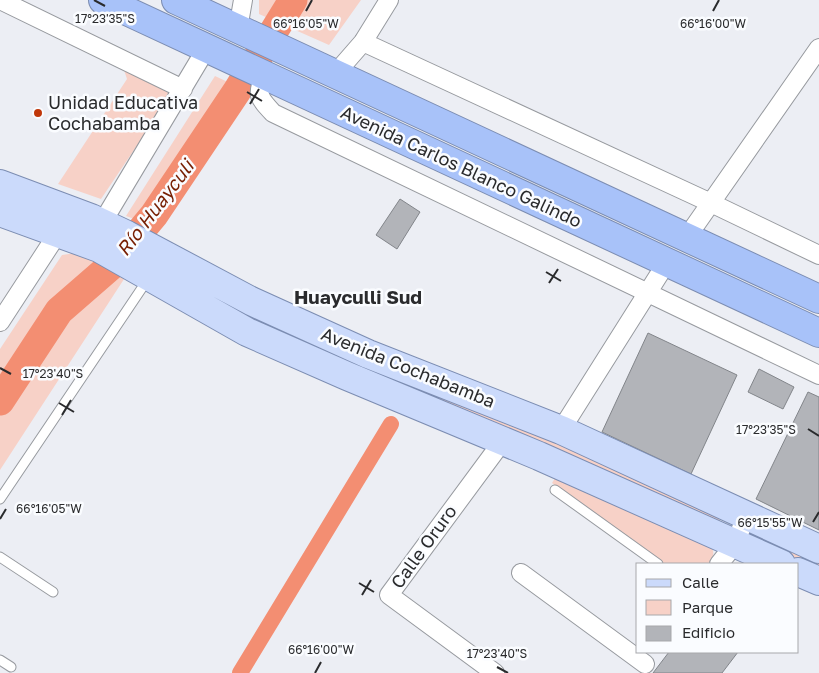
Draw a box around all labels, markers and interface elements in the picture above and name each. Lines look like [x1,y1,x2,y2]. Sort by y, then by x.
text: 17°23'35"S [75,11,135,26]
text: 66°16'05"W [273,16,339,31]
text: 66°16'00"W [680,16,747,31]
place label: Unidad Educativa Cochabamba [48,91,198,134]
street label: Avenida Carlos Blanco Galindo [338,101,585,232]
marker: Unidad Educativa Cochabamba [32,107,44,119]
water label: Río Huayculi [111,154,199,260]
district label: Huayculli Sud [294,285,422,308]
street label: Avenida Cochabamba [318,322,498,412]
text: 17°23'40"S [23,366,84,381]
text: 17°23'35"S [736,422,796,437]
street label: Calle Oruro [386,500,461,592]
text: 66°16'05"W [16,501,82,516]
text: 66°15'55"W [738,515,803,530]
legend [636,563,799,653]
text: Calle [682,573,719,591]
text: Parque [682,598,733,616]
text: Edificio [682,623,735,641]
text: 66°16'00"W [288,642,355,657]
text: 17°23'40"S [467,646,528,661]

